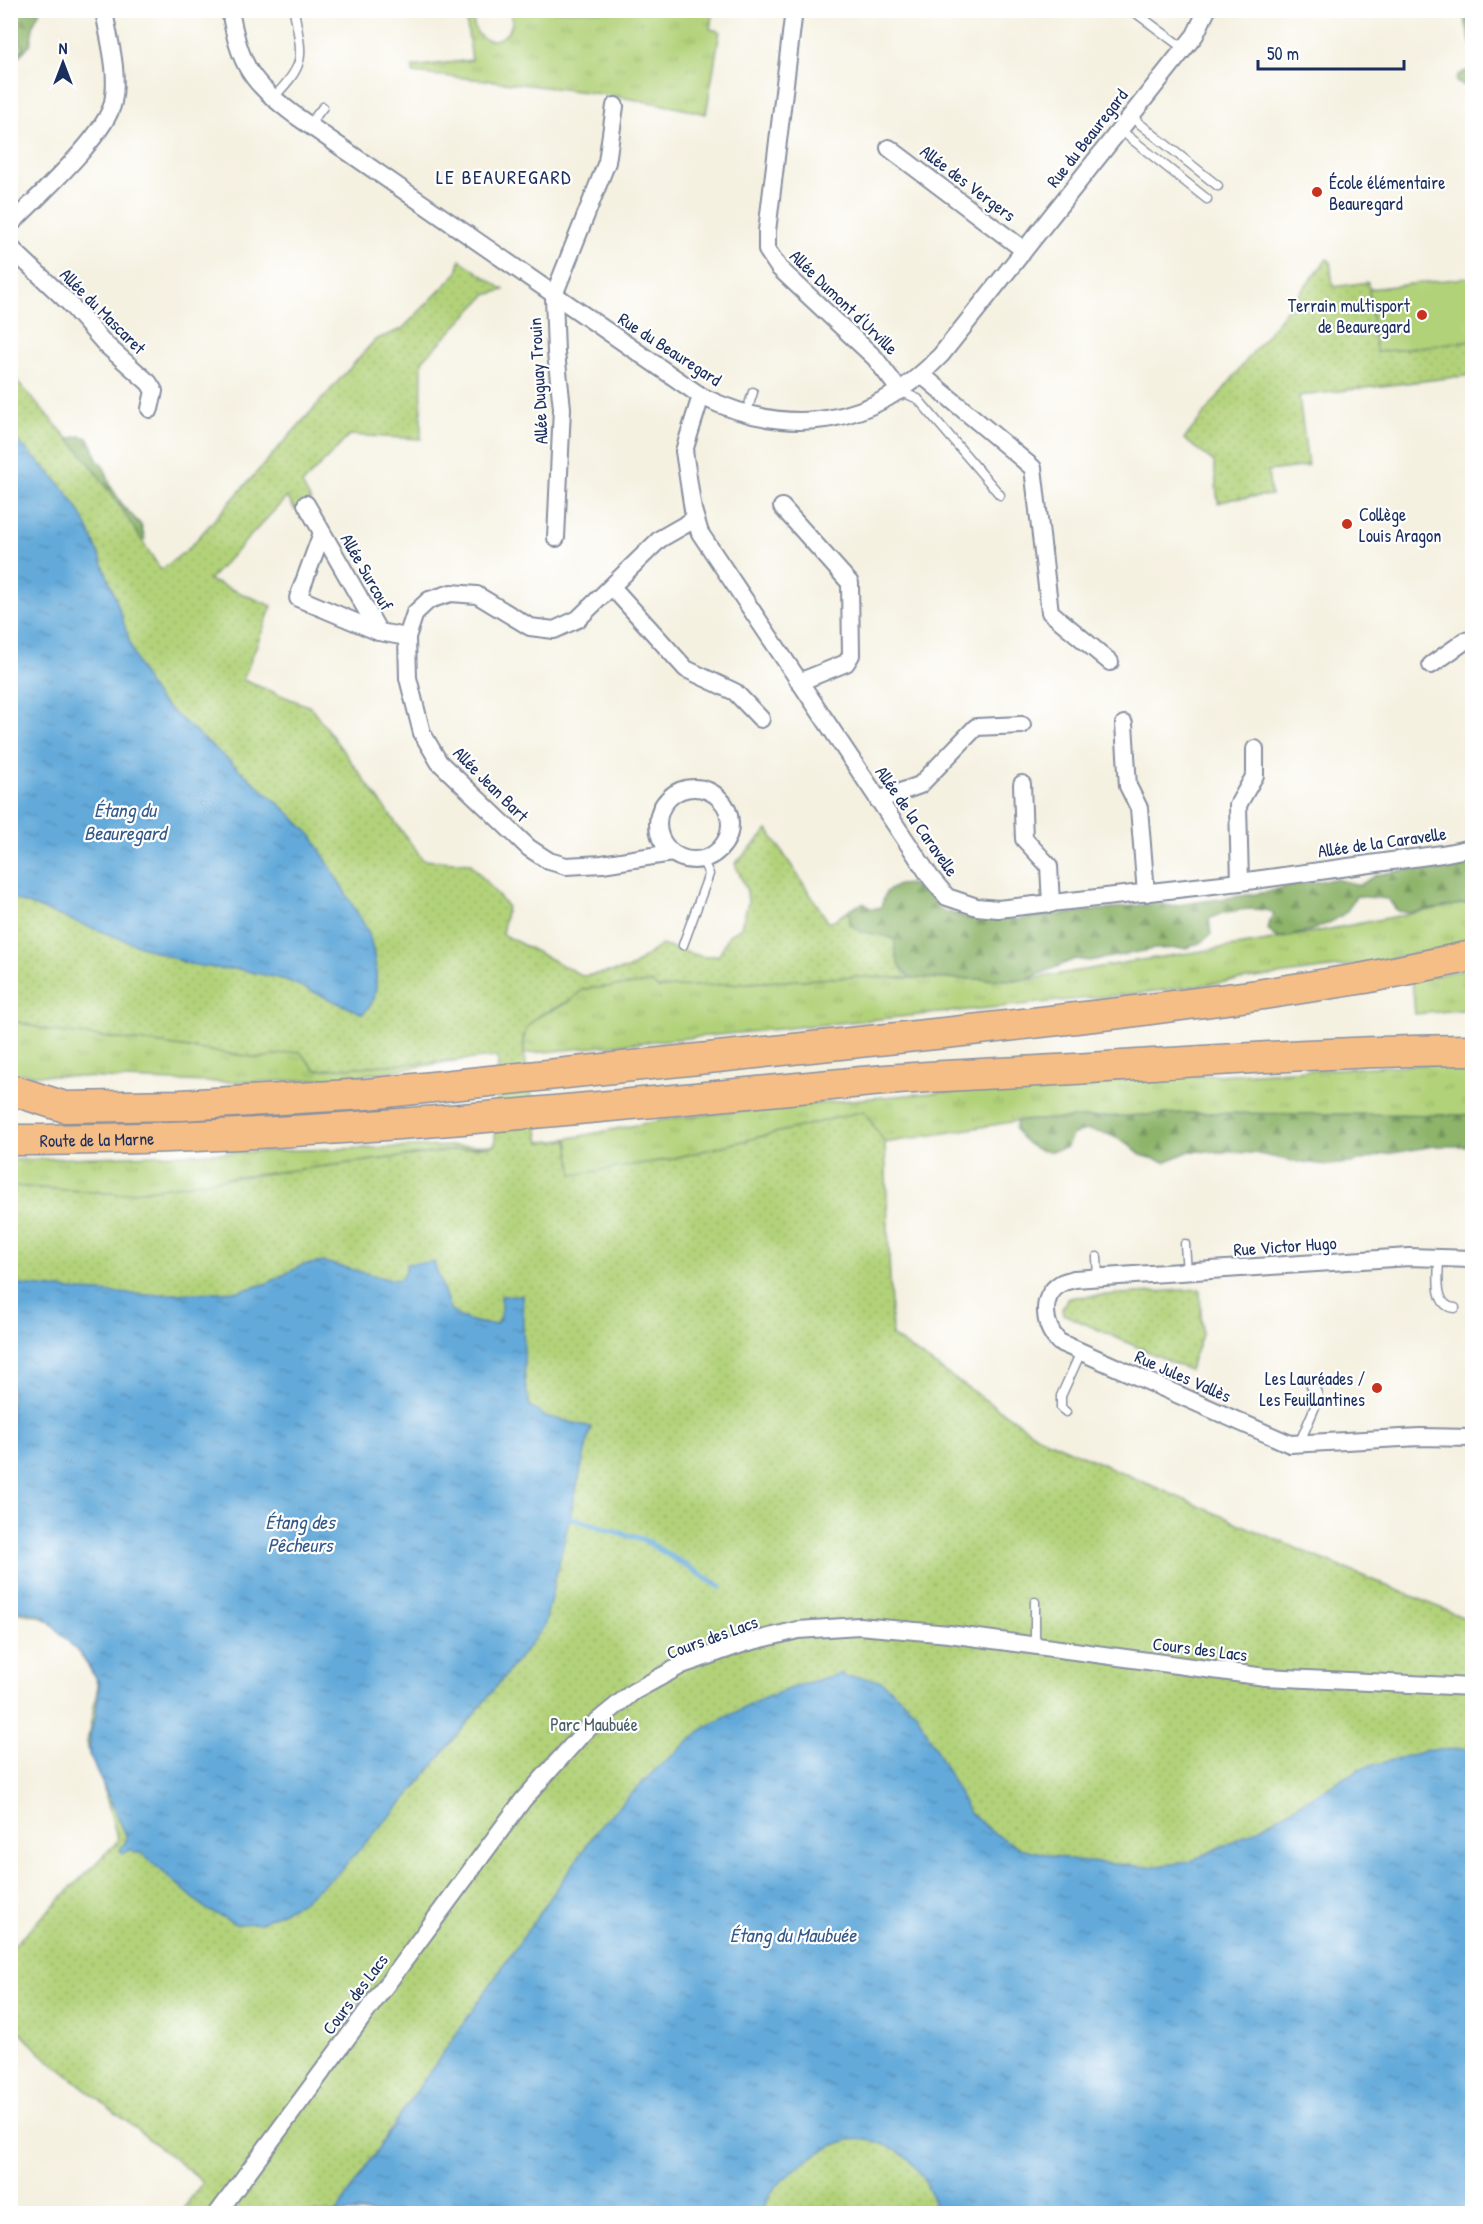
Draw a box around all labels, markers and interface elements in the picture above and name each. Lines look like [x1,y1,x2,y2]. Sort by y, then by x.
north arrow [33,33,93,93]
scale bar [1258,33,1404,71]
text: N [59,37,68,59]
text: 50 m [1267,41,1299,66]
street label: Rue du Beauregard [1041,84,1133,192]
street label: Allée des Vergers [915,139,1021,227]
district label: LE BEAUREGARD [436,163,572,190]
place label: École élémentaire Beauregard [1329,170,1445,216]
marker: École élémentaire Beauregard [1310,185,1324,199]
street label: Allée Dumont d'Urville [784,244,904,360]
street label: Allée du Mascaret [54,262,152,360]
place label: Terrain multisport de Beauregard [1288,293,1411,339]
street label: Rue du Beauregard [613,306,727,392]
marker: Terrain multisport de Beauregard [1415,308,1429,322]
street label: Allée Duguay Trouin [522,317,554,445]
place label: Collège Louis Aragon [1359,502,1441,548]
marker: Collège Louis Aragon [1340,517,1354,531]
street label: Allée Surcouf [335,529,399,616]
street label: Allée Jean Bart [448,741,535,828]
street label: Allée de la Caravelle [870,761,964,881]
water label: Étang du Beauregard [84,796,169,847]
street label: Allée de la Caravelle [1316,821,1448,863]
street label: Route de la Marne [40,1125,155,1152]
street label: Rue Victor Hugo [1233,1230,1337,1262]
street label: Rue Jules Vallès [1131,1344,1235,1408]
place label: Les Lauréades / Les Feuillantines [1260,1366,1365,1412]
marker: Les Lauréades / Les Feuillantines [1370,1381,1384,1395]
water label: Étang des Pêcheurs [265,1508,337,1558]
street label: Cours des Lacs [663,1609,761,1665]
street label: Cours des Lacs [1151,1631,1249,1667]
park label: Parc Maubuée [550,1712,638,1737]
water label: Étang du Maubuée [730,1921,857,1949]
street label: Cours des Lacs [316,1948,394,2040]

